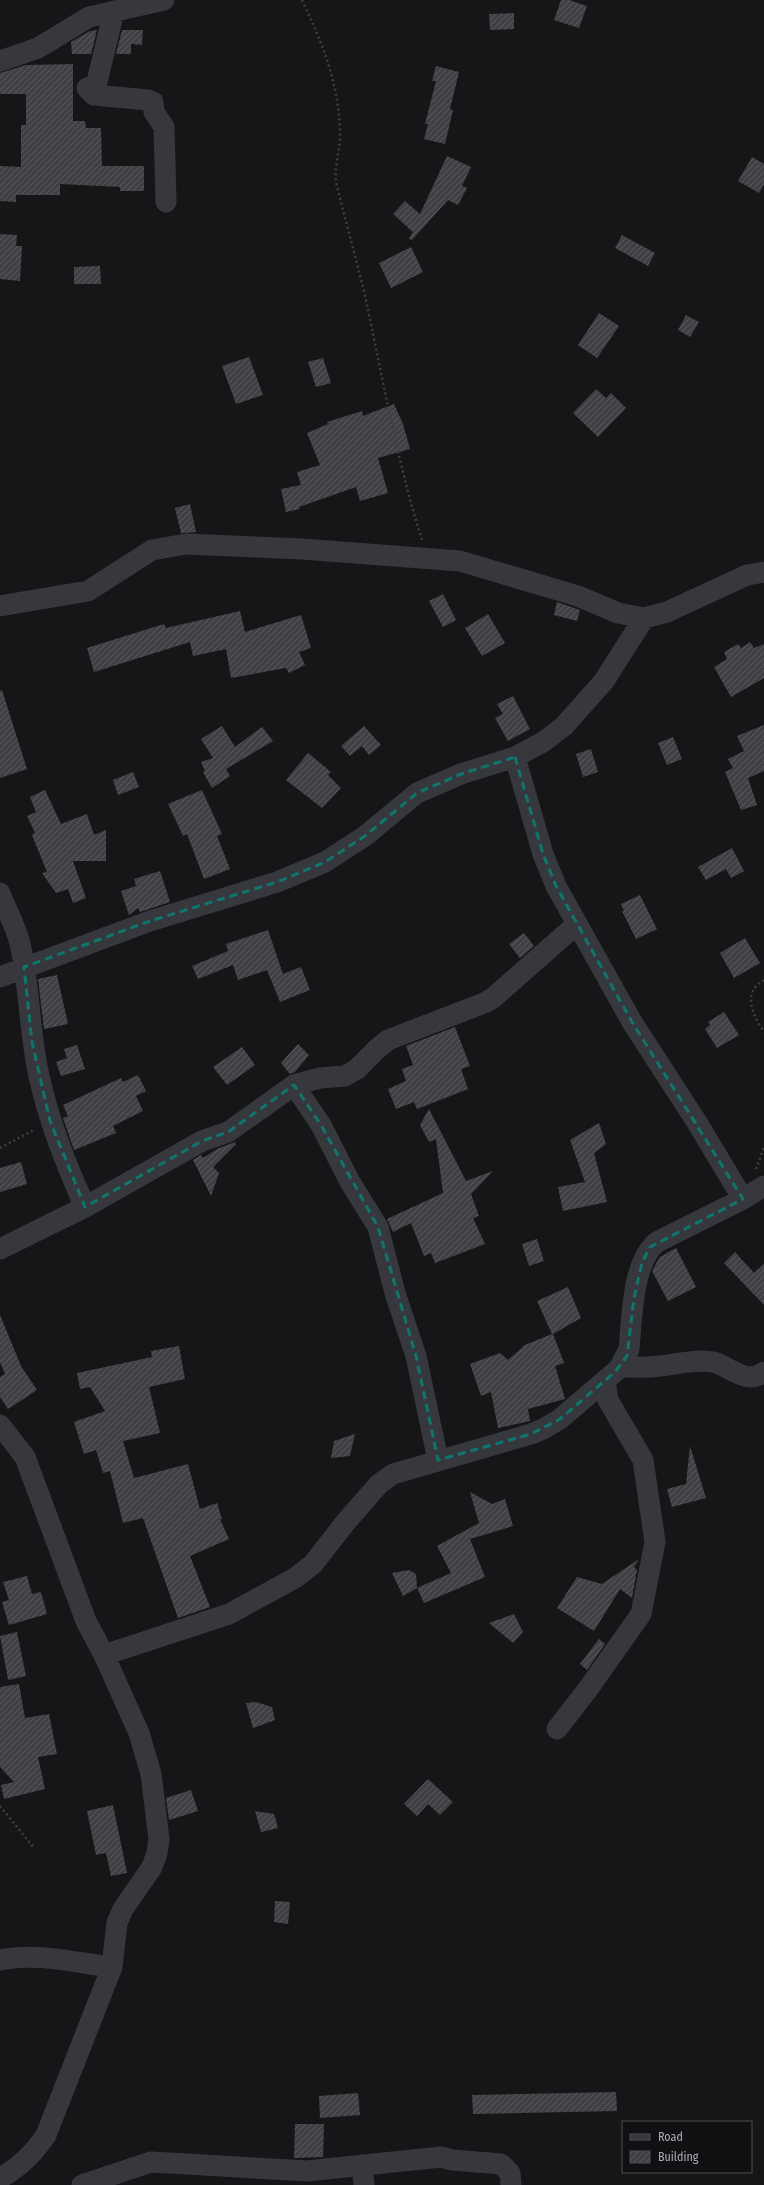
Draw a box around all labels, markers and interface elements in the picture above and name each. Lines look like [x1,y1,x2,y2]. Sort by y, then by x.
legend [622,2121,752,2173]
text: Road [658,2130,683,2144]
text: Building [658,2150,699,2164]

